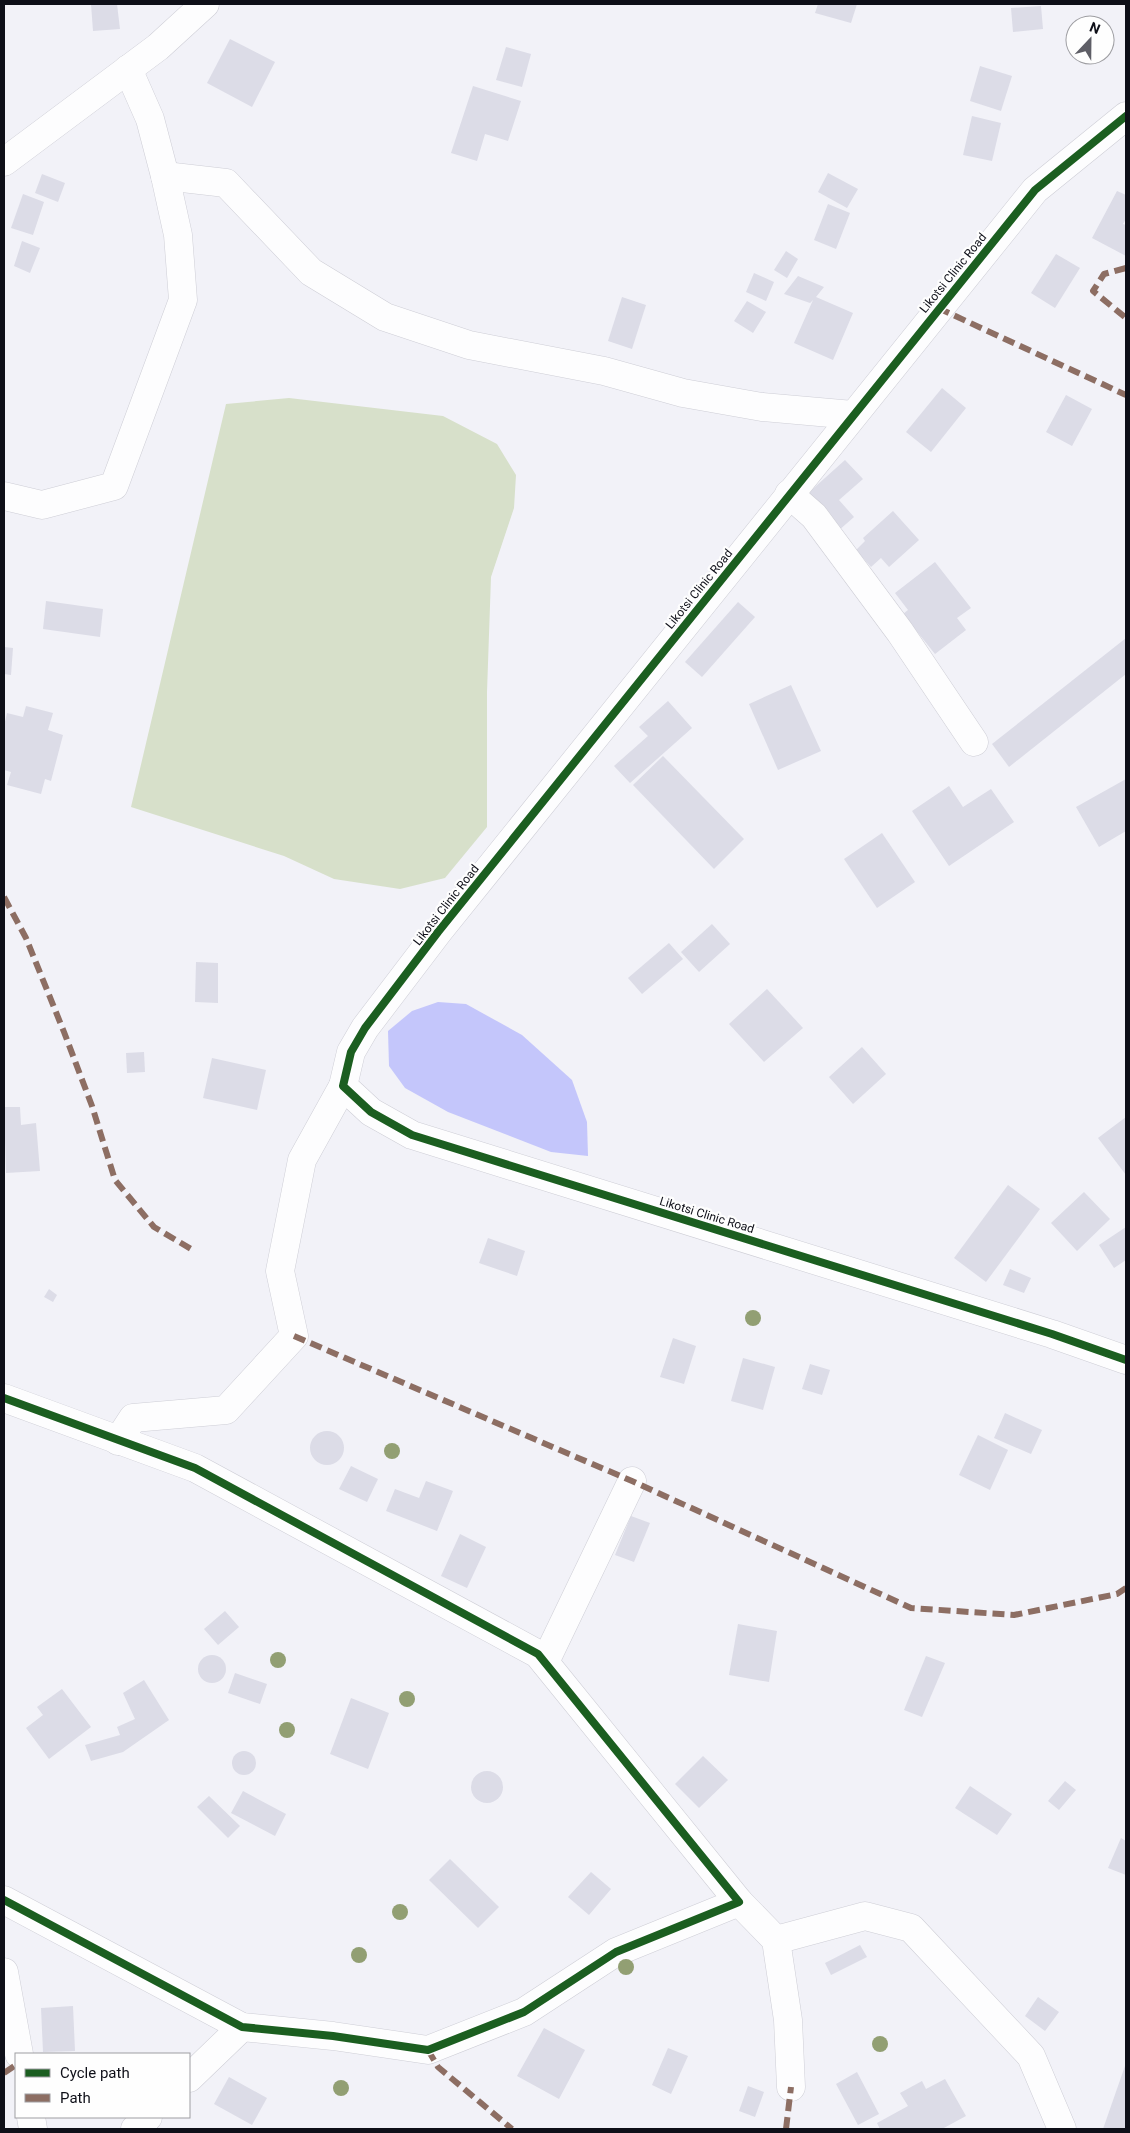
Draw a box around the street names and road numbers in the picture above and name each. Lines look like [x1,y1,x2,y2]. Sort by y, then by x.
street label: Likotsi Clinic Road [917,230,989,316]
street label: Likotsi Clinic Road [663,546,735,632]
street label: Likotsi Clinic Road [410,862,482,948]
street label: Likotsi Clinic Road [658,1194,756,1236]

